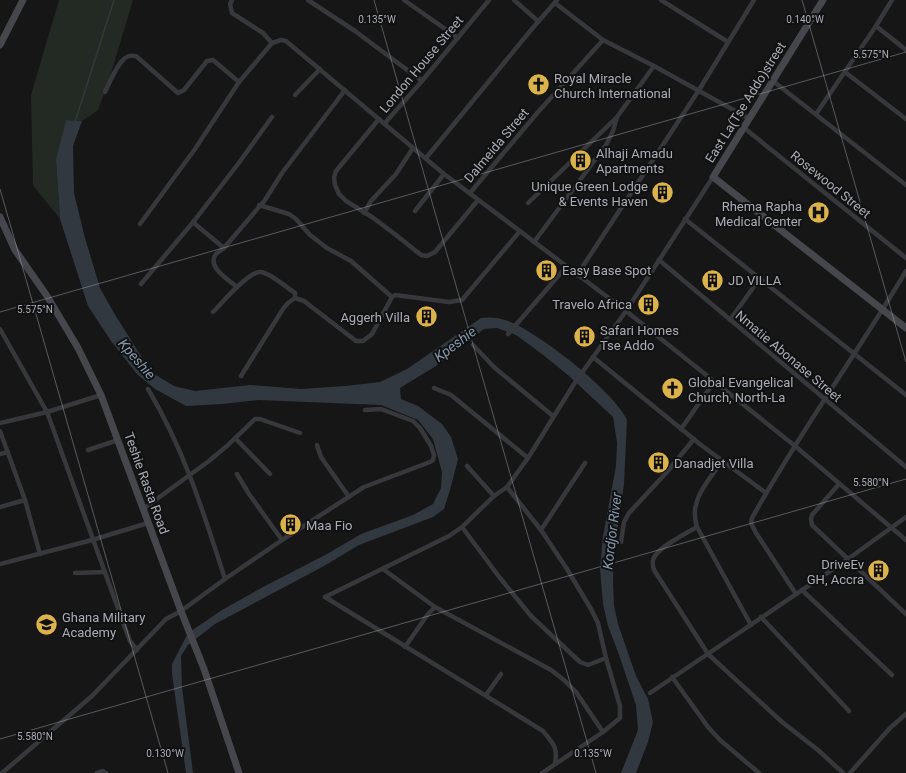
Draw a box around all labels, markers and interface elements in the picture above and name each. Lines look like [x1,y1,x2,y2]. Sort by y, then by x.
street label: London House Street [377,13,466,116]
text: 0.135°W [358,14,396,25]
text: 0.140°W [786,14,824,25]
street label: East La(Tse Addo)street [702,39,789,165]
text: 5.575°N [853,49,889,60]
place label: Royal Miracle Church International [554,71,671,101]
church icon: Royal Miracle Church International [525,72,551,98]
street label: Dalmeida Street [461,105,532,185]
place label: Alhaji Amadu Apartments [596,146,673,176]
building icon: Alhaji Amadu Apartments [568,147,594,173]
street label: Rosewood Street [788,148,874,221]
place label: Unique Green Lodge & Events Haven [531,179,648,209]
building icon: Unique Green Lodge & Events Haven [650,180,676,206]
place label: Rhema Rapha Medical Center [715,199,803,229]
hospital icon: Rhema Rapha Medical Center [805,200,831,226]
building icon: Easy Base Spot [533,257,559,283]
place label: Easy Base Spot [562,263,651,278]
building icon: JD VILLA [699,267,725,293]
place label: JD VILLA [728,273,782,288]
building icon: Travelo Africa [635,291,661,317]
place label: Travelo Africa [552,297,632,312]
text: 5.575°N [17,304,53,315]
building icon: Aggerh Villa [413,304,439,330]
street label: Nmatie Abonase Street [733,308,845,405]
place label: Aggerh Villa [340,310,410,325]
water label: Kpeshie [431,323,479,365]
place label: Safari Homes Tse Addo [600,323,679,353]
building icon: Safari Homes Tse Addo [571,324,597,350]
water label: Kpeshie [115,336,159,382]
place label: Global Evangelical Church, North-La [688,375,793,405]
church icon: Global Evangelical Church, North-La [659,376,685,402]
street label: Teshie Rasta Road [121,430,172,536]
building icon: Danadjet Villa [646,450,672,476]
place label: Danadjet Villa [674,456,754,471]
text: 5.580°N [853,477,889,488]
water label: Kordjor River [599,491,625,570]
building icon: Maa Fio [278,512,304,538]
place label: Maa Fio [306,518,352,533]
place label: DriveEv GH, Accra [807,557,865,587]
building icon: DriveEv GH, Accra [866,558,892,584]
place label: Ghana Military Academy [62,610,145,640]
school or university icon: Ghana Military Academy [33,611,59,637]
text: 5.580°N [17,731,53,742]
text: 0.130°W [146,748,184,759]
text: 0.135°W [574,748,612,759]

